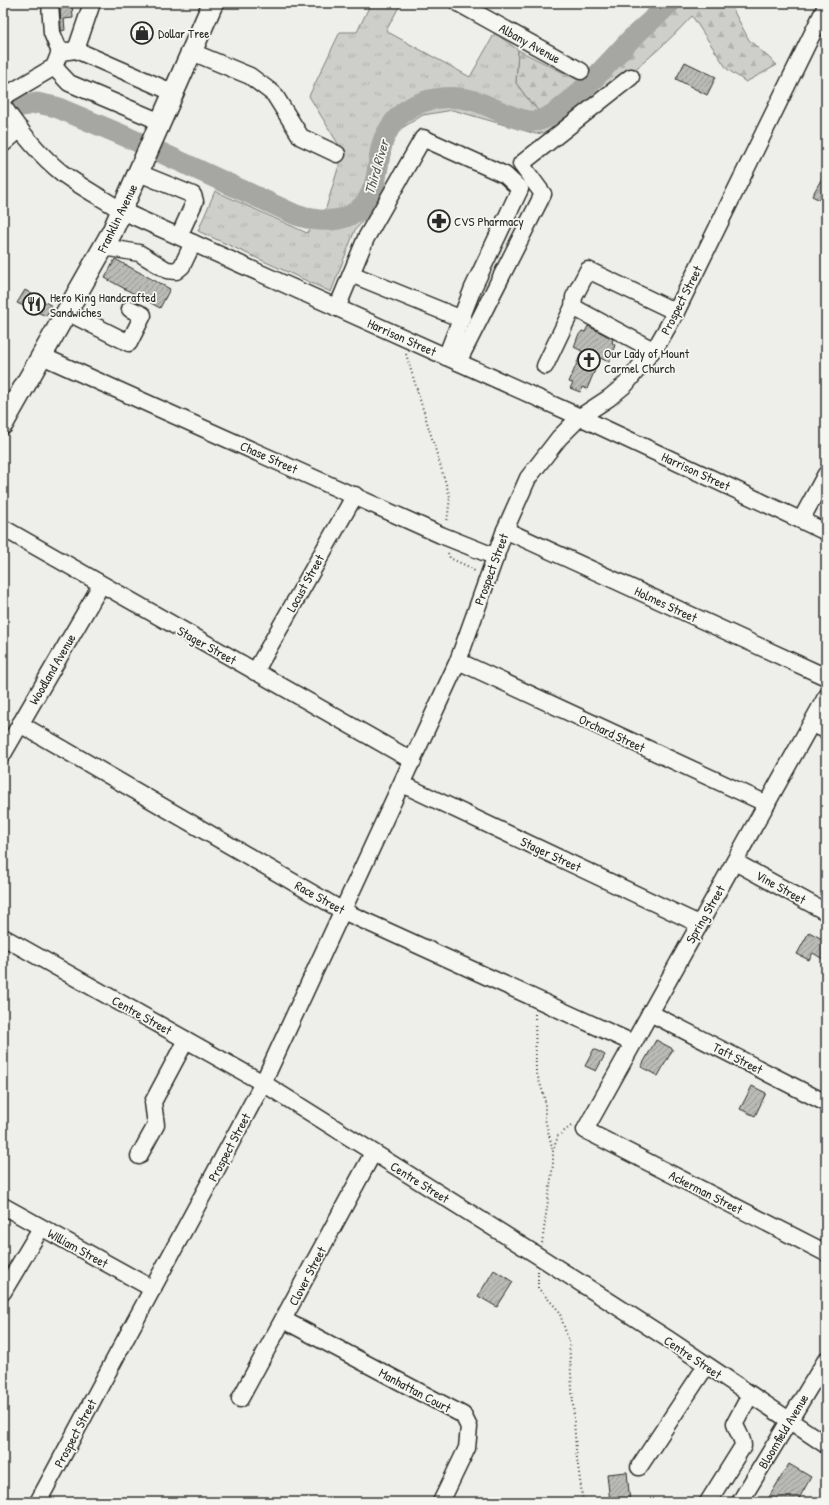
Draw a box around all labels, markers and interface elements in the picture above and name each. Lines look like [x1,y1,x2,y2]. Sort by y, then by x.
street label: Albany Avenue [496,19,564,67]
shop icon: Dollar Tree [129,20,155,46]
place label: Dollar Tree [158,24,210,42]
water label: Third River [359,136,393,196]
street label: Franklin Avenue [92,181,141,256]
pharmacy icon: CVS Pharmacy [426,208,452,234]
place label: CVS Pharmacy [454,212,524,230]
street label: Prospect Street [656,262,706,338]
place label: Hero King Handcrafted Sandwiches [50,288,156,321]
restaurant icon: Hero King Handcrafted Sandwiches [21,291,47,317]
street label: Harrison Street [365,314,440,360]
place label: Our Lady of Mount Carmel Church [604,344,690,377]
church icon: Our Lady of Mount Carmel Church [576,347,602,373]
street label: Chase Street [237,436,301,478]
street label: Harrison Street [659,447,734,495]
street label: Prospect Street [470,530,512,607]
street label: Locust Street [282,551,328,615]
street label: Holmes Street [632,582,701,627]
street label: Stager Street [174,621,240,669]
street label: Woodland Avenue [24,630,80,708]
street label: Orchard Street [576,710,649,756]
street label: Stager Street [518,832,585,876]
street label: Vine Street [753,866,810,908]
street label: Race Street [292,876,349,918]
street label: Spring Street [681,881,729,946]
street label: Centre Street [109,991,176,1039]
street label: Taft Street [710,1038,766,1078]
street label: Prospect Street [203,1109,255,1184]
street label: Centre Street [387,1157,453,1207]
street label: Ackerman Street [666,1166,746,1218]
street label: William Street [44,1224,112,1272]
street label: Clover Street [284,1243,330,1309]
street label: Centre Street [661,1331,726,1383]
street label: Manhattan Court [376,1363,455,1417]
street label: Bloomfield Avenue [754,1390,812,1472]
street label: Prospect Street [49,1395,101,1470]

